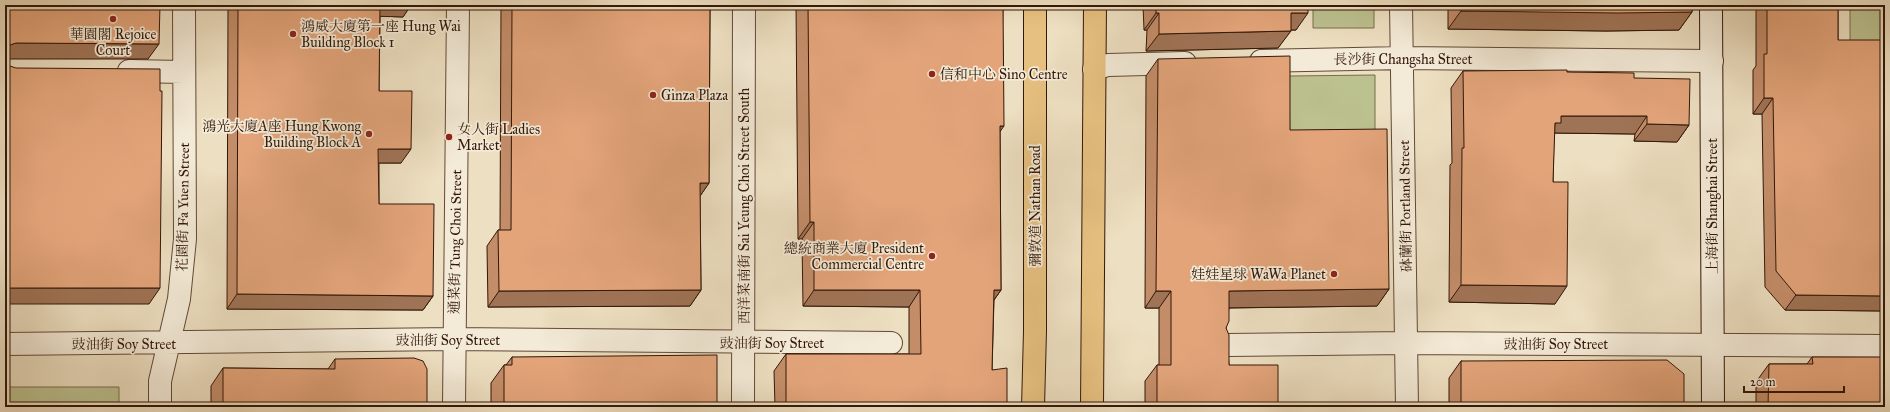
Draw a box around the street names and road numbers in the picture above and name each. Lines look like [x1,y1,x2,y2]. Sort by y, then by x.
street label: 長沙街 Changsha Street [1334,51,1473,68]
street label: 西洋菜南街 Sai Yeung Choi Street South [736,87,753,324]
street label: 上海街 Shanghai Street [1704,138,1721,274]
street label: 砵蘭街 Portland Street [1396,140,1415,272]
street label: 花園街 Fa Yuen Street [174,142,193,272]
street label: 彌敦道 Nathan Road [1027,145,1044,267]
street label: 通菜街 Tung Choi Street [446,169,465,315]
street label: 豉油街 Soy Street [396,332,500,349]
street label: 豉油街 Soy Street [720,335,824,352]
street label: 豉油街 Soy Street [72,336,176,353]
street label: 豉油街 Soy Street [1504,336,1608,353]

